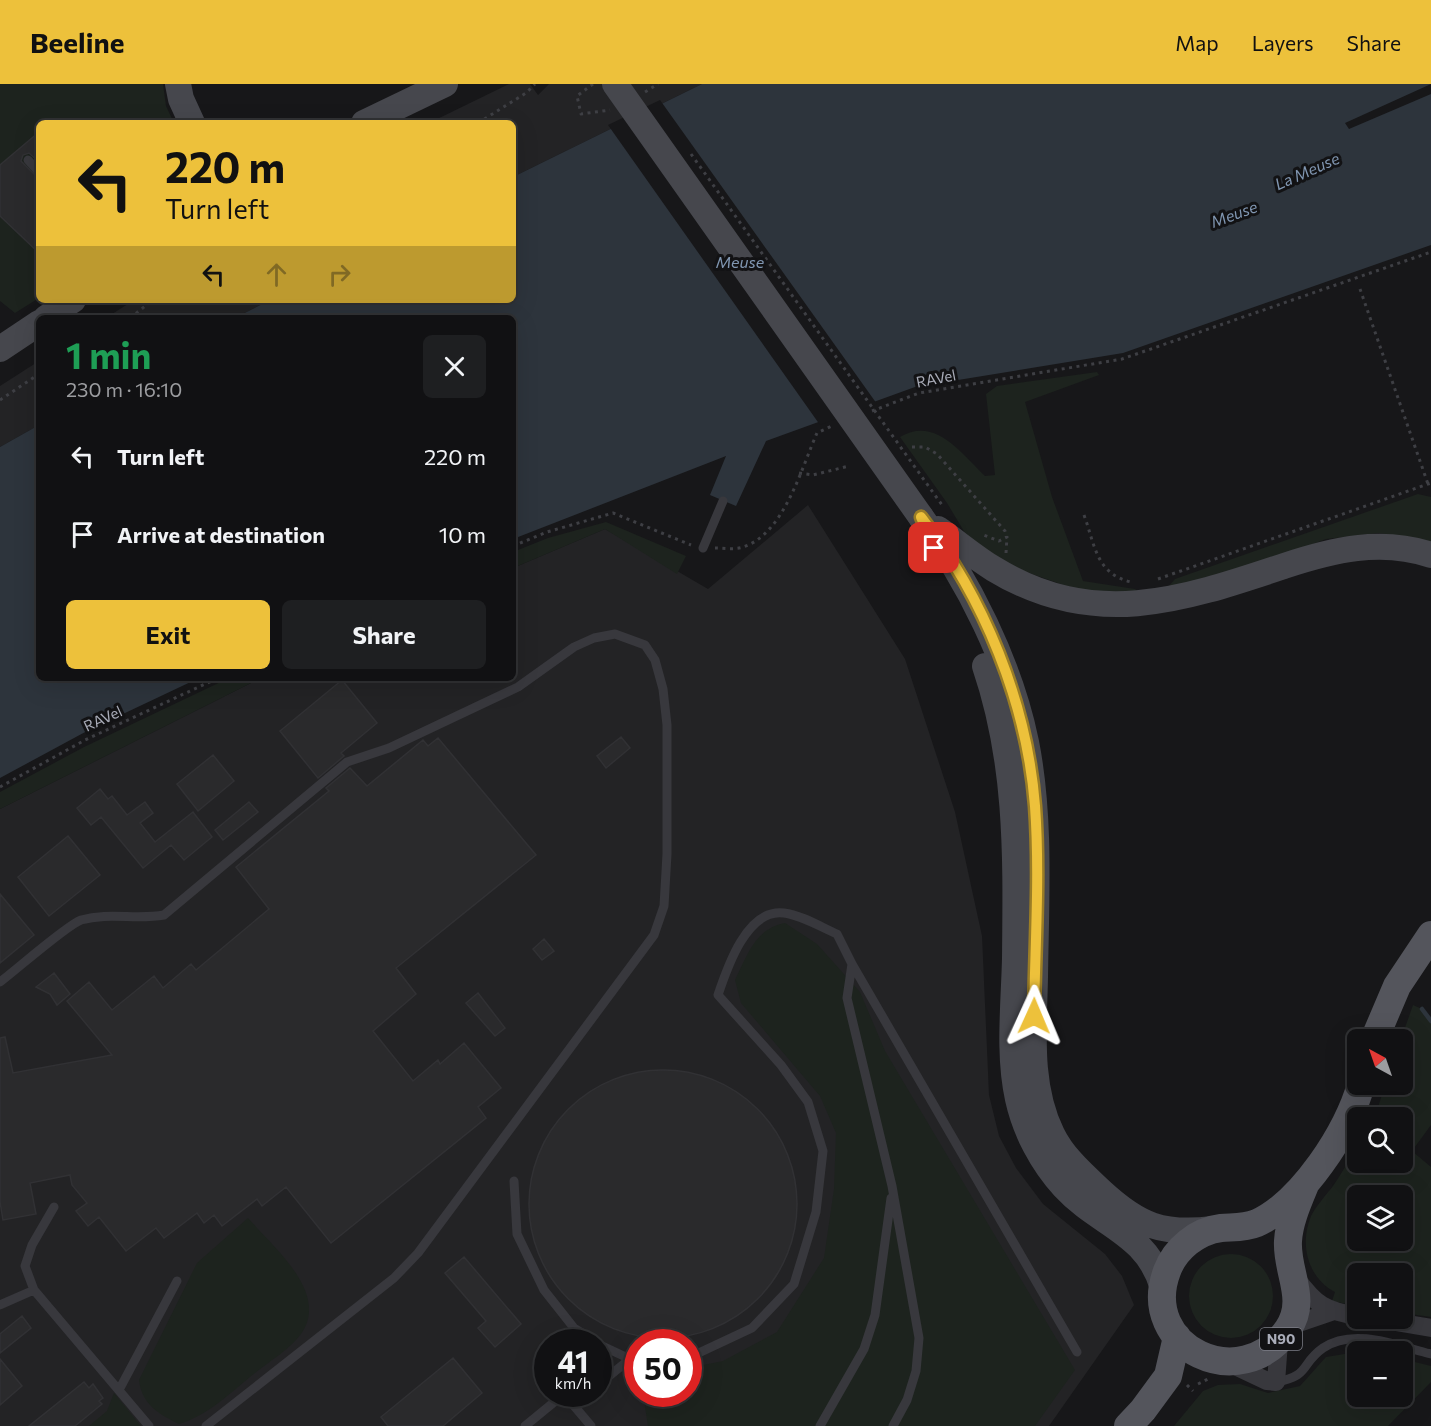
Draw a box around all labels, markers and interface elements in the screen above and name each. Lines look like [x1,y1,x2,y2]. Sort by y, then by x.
text: Beeline [30,25,124,59]
text: Map [1175,30,1219,55]
text: Layers [1252,30,1314,55]
text: Share [1347,30,1401,55]
text: 220 m [165,140,285,192]
icon: left [66,144,144,222]
water label: La Meuse [1271,148,1343,193]
text: Turn left [165,192,269,225]
water label: Meuse [1208,196,1260,231]
water label: Meuse [716,252,765,271]
icon: left [197,258,230,291]
icon: ahead [260,258,293,291]
icon: right [323,258,356,291]
text: 1 min [66,332,151,376]
button: close [423,335,486,398]
street label: RAVel [914,365,957,391]
text: 230 m · 16:10 [66,377,182,401]
icon: left [66,440,99,473]
text: Turn left [117,443,204,470]
text: 220 m [424,443,486,470]
icon: arrive [66,518,99,551]
text: Arrive at destination [117,521,325,548]
text: 10 m [439,521,486,548]
pin [908,522,959,573]
icon: arrive [917,531,950,564]
button: Exit [66,600,270,669]
button: Share [282,600,486,669]
street label: RAVel [81,701,125,735]
position arrow [1002,984,1066,1048]
north arrow [1347,1029,1413,1095]
map controls [1347,1029,1413,1407]
button: search [1347,1107,1413,1173]
button: layers [1347,1185,1413,1251]
button: + [1347,1263,1413,1329]
road number: N90 [1260,1328,1302,1350]
speed limit sign: 50 [624,1329,702,1407]
button: − [1347,1341,1413,1407]
text: 41 [557,1342,589,1379]
text: km/h [555,1374,591,1392]

